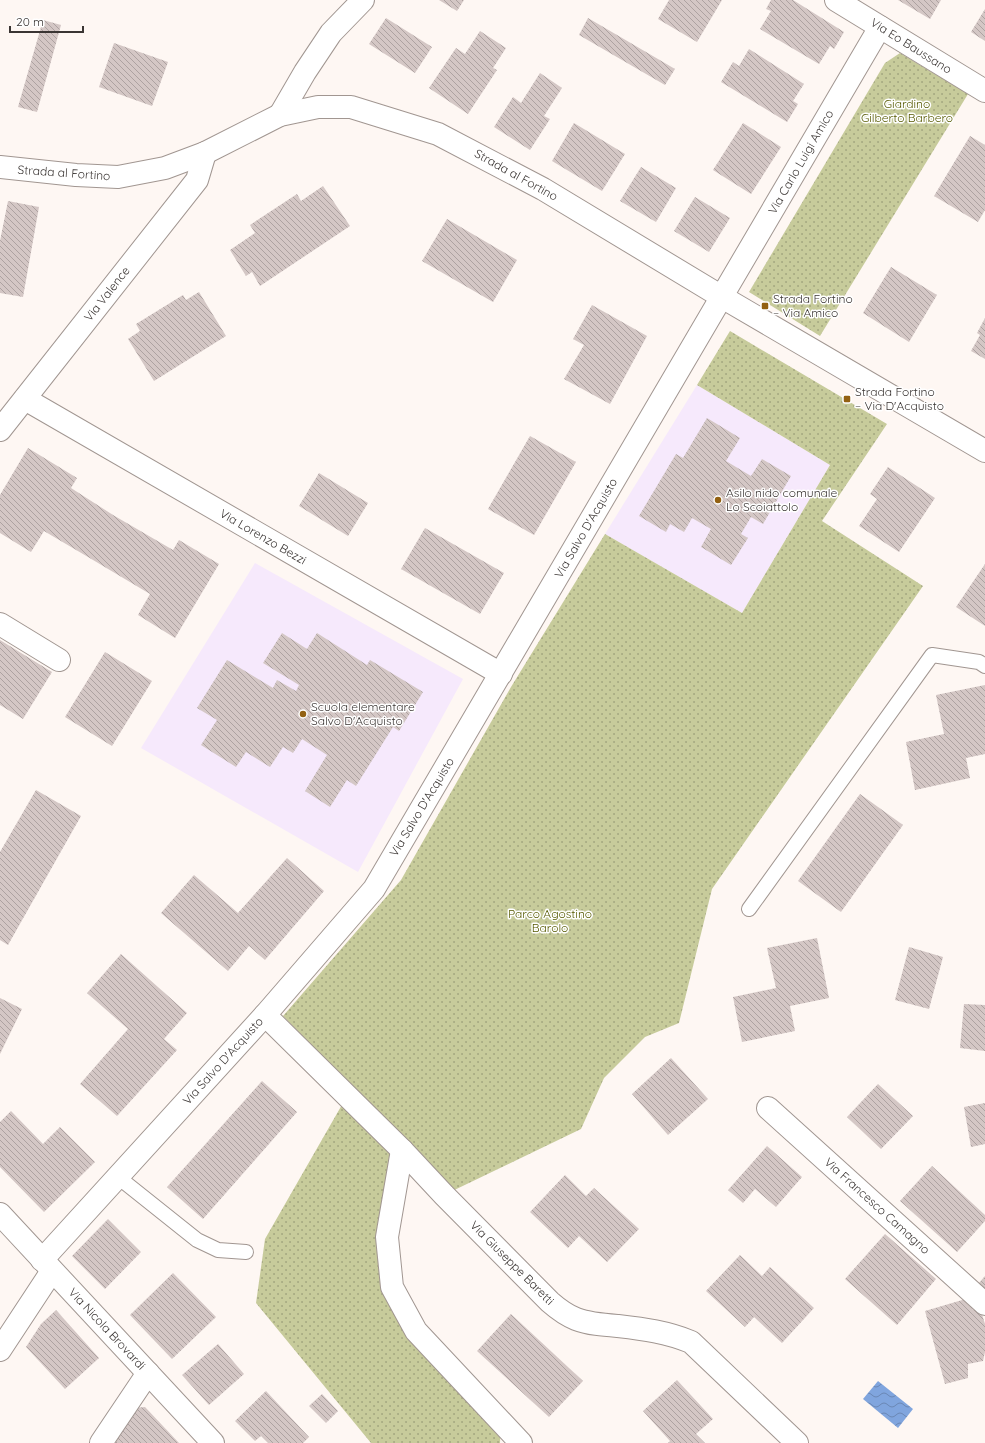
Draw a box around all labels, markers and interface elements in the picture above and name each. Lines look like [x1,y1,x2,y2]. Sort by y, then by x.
scale bar [10,8,83,34]
text: 20 m [16,14,44,29]
street label: Via Eo Baussano [868,15,955,77]
park label: Giardino Gilberto Barbero [861,96,953,125]
street label: Via Carlo Luigi Amico [765,107,837,217]
street label: Strada al Fortino [472,145,561,204]
street label: Strada al Fortino [17,162,111,183]
street label: Via Valence [81,263,133,324]
place label: Strada Fortino – Via Amico [773,291,853,320]
marker: Strada Fortino – Via Amico [760,301,770,311]
place label: Strada Fortino – Via D'Acquisto [855,384,944,413]
marker: Strada Fortino – Via D'Acquisto [842,394,852,404]
street label: Via Salvo D'Acquisto [551,475,620,580]
place label: Asilo nido comunale Lo Scoiattolo [726,485,838,514]
marker: Asilo nido comunale Lo Scoiattolo [713,495,723,505]
street label: Via Lorenzo Bezzi [217,506,309,567]
place label: Scuola elementare Salvo D'Acquisto [311,699,415,728]
marker: Scuola elementare Salvo D'Acquisto [298,709,308,719]
street label: Via Salvo D'Acquisto [386,755,457,859]
park label: Parco Agostino Barolo [508,906,592,935]
street label: Via Salvo D'Acquisto [179,1014,266,1108]
street label: Via Francesco Camagno [821,1154,933,1257]
street label: Via Giuseppe Baretti [467,1217,558,1308]
street label: Via Nicola Brovardi [66,1285,149,1373]

